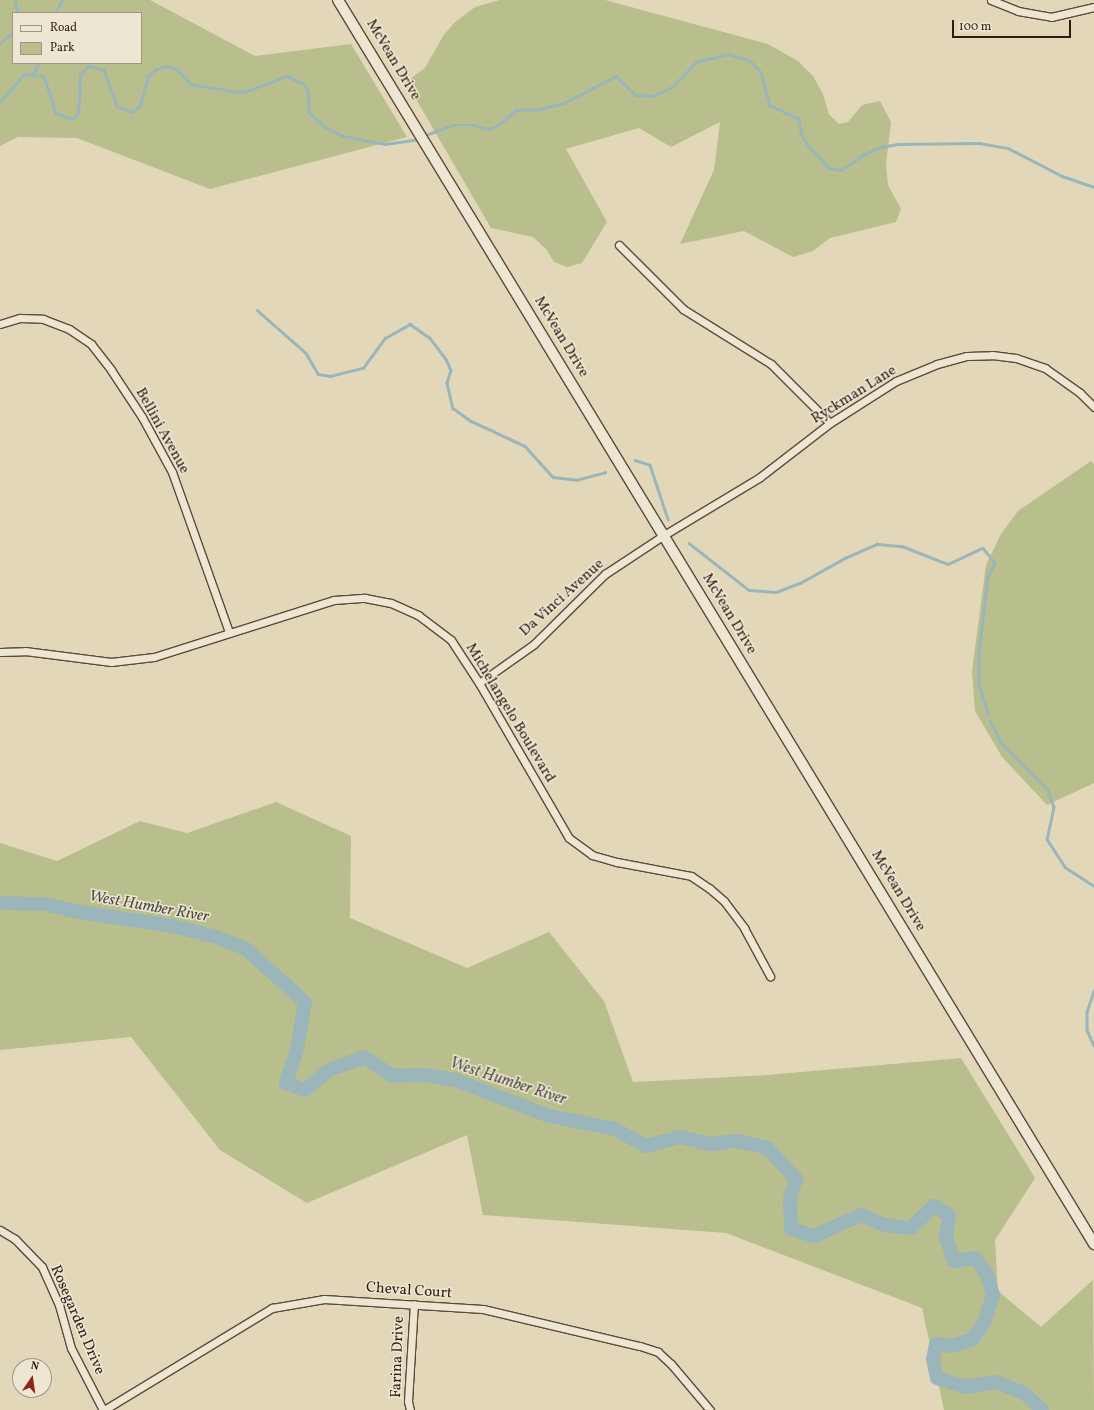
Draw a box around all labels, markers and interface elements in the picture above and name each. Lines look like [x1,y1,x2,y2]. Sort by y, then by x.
legend [12,12,142,64]
scale bar [954,12,1073,38]
street label: McVean Drive [362,16,424,104]
text: 100 m [959,19,991,35]
text: Road [50,20,77,36]
text: Park [50,40,75,56]
street label: McVean Drive [530,293,592,381]
street label: Ryckman Lane [808,362,900,428]
street label: Bellini Avenue [131,385,193,477]
street label: Da Vinci Avenue [516,555,608,641]
street label: McVean Drive [698,570,760,658]
street label: Michelangelo Boulevard [461,640,559,786]
street label: McVean Drive [867,847,929,935]
water label: West Humber River [87,887,211,927]
water label: West Humber River [447,1054,569,1110]
street label: Rosegarden Drive [46,1263,108,1377]
street label: Cheval Court [365,1279,453,1303]
street label: Farina Drive [388,1316,408,1398]
north arrow [12,1358,52,1398]
text: N [29,1359,40,1375]

